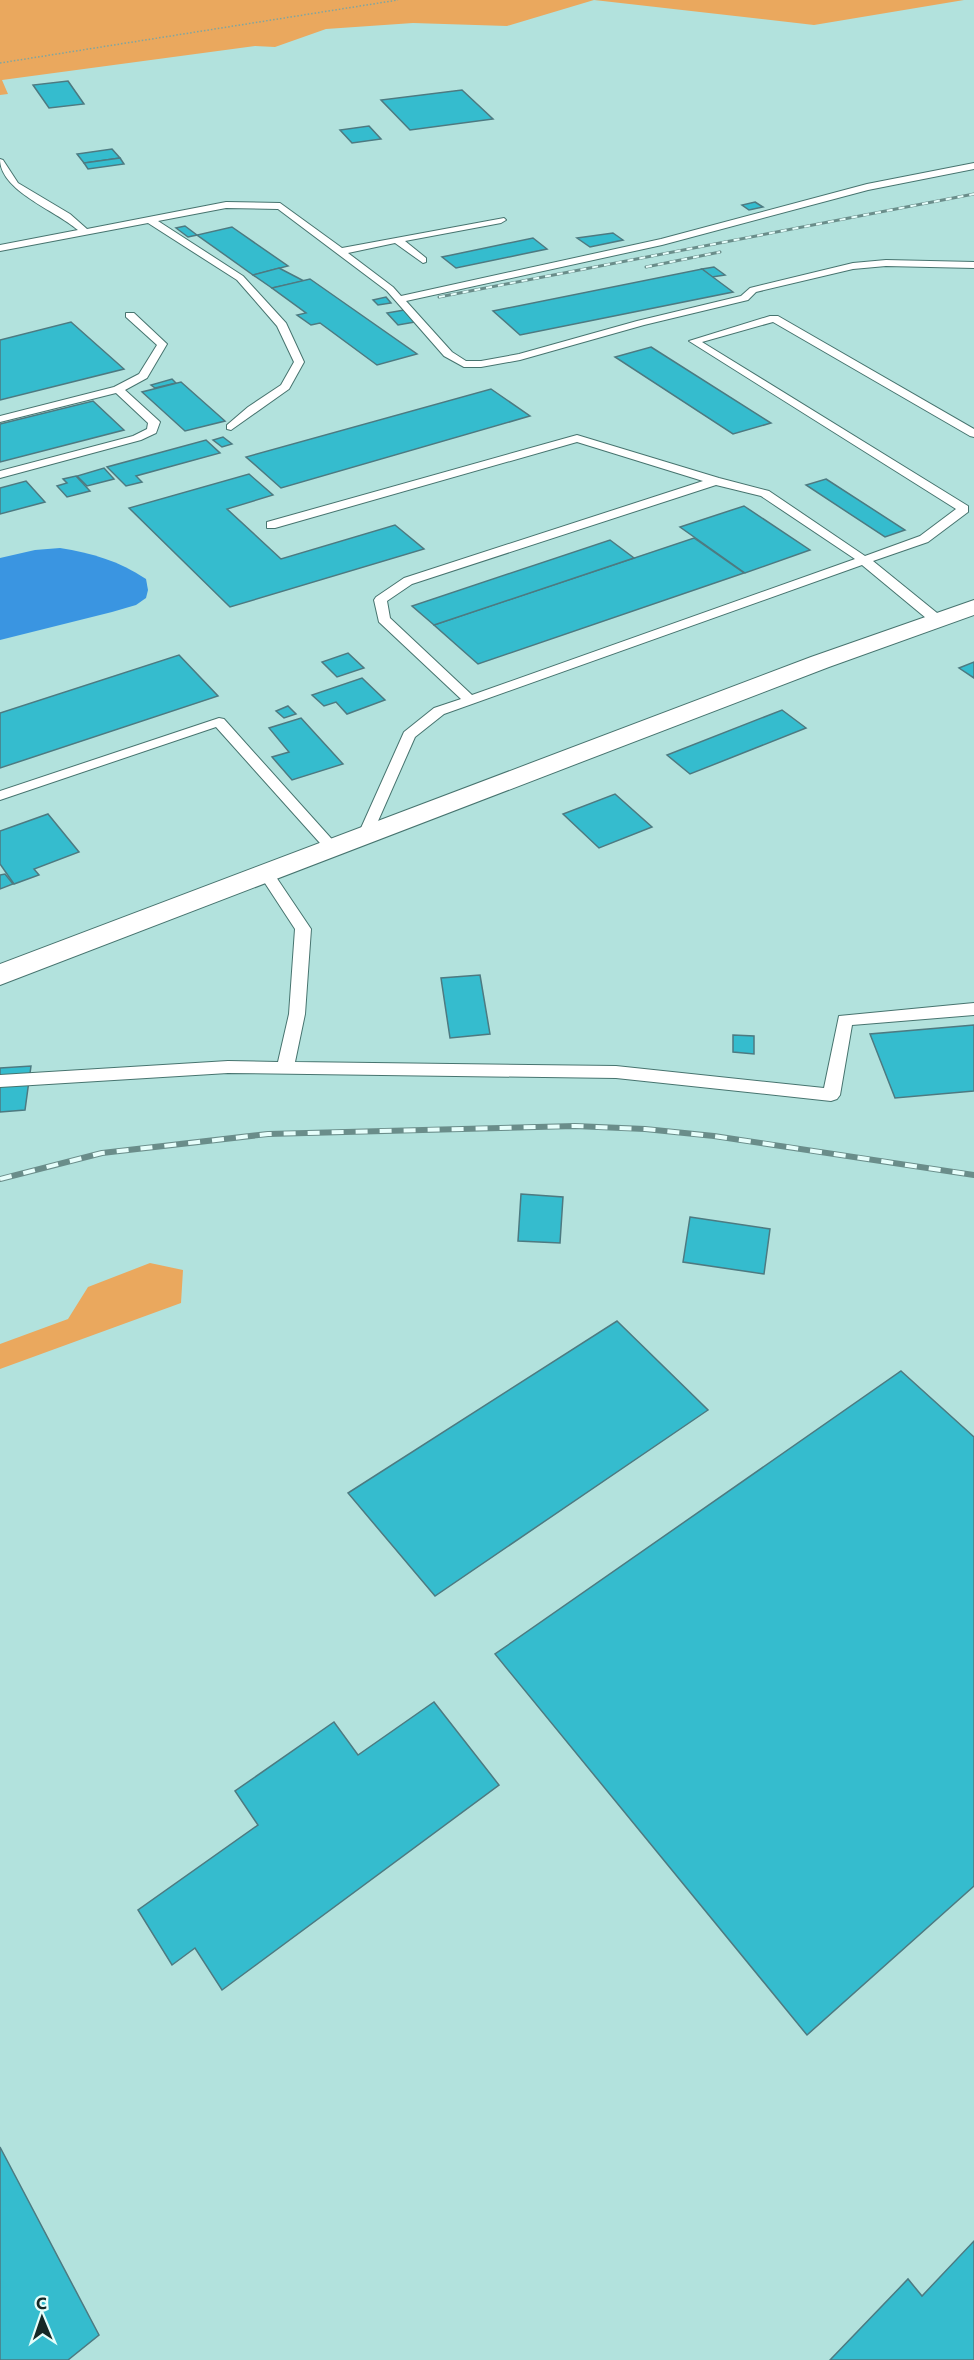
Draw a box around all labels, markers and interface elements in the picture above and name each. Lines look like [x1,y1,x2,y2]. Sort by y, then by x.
north arrow [12,2288,72,2348]
text: С [36,2293,47,2312]

